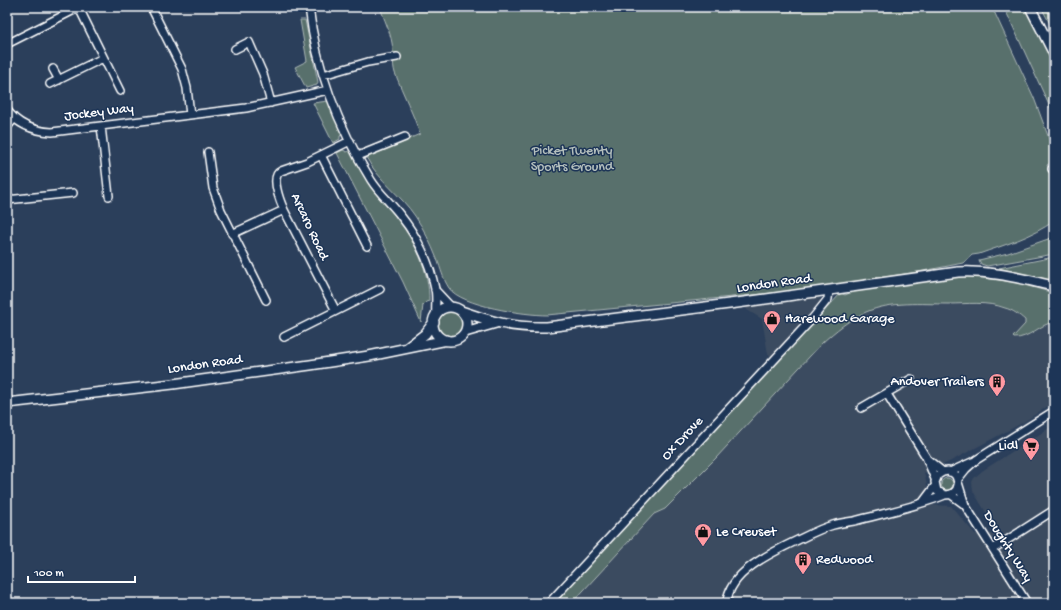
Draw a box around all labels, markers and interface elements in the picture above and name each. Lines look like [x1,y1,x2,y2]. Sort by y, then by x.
street label: Jockey Way [63,100,135,126]
park label: Picket Twenty Sports Ground [531,143,615,176]
street label: Arcaro Road [286,191,333,265]
street label: London Road [736,270,814,298]
shop icon: Harewood Garage [762,309,782,334]
place label: Harewood Garage [785,311,895,328]
street label: London Road [167,351,245,379]
building icon: Andover Trailers [987,372,1007,397]
place label: Andover Trailers [890,374,985,391]
street label: Ox Drove [658,413,708,464]
supermarket icon: Lidl [1021,436,1041,461]
place label: Lidl [999,438,1018,455]
street label: Doughty Way [978,507,1036,586]
shop icon: Le Creuset [693,522,713,547]
place label: Le Creuset [716,524,777,541]
building icon: Redwood [793,550,813,575]
place label: Redwood [816,552,874,569]
scale bar [28,558,135,584]
text: 100 m [33,567,64,581]

